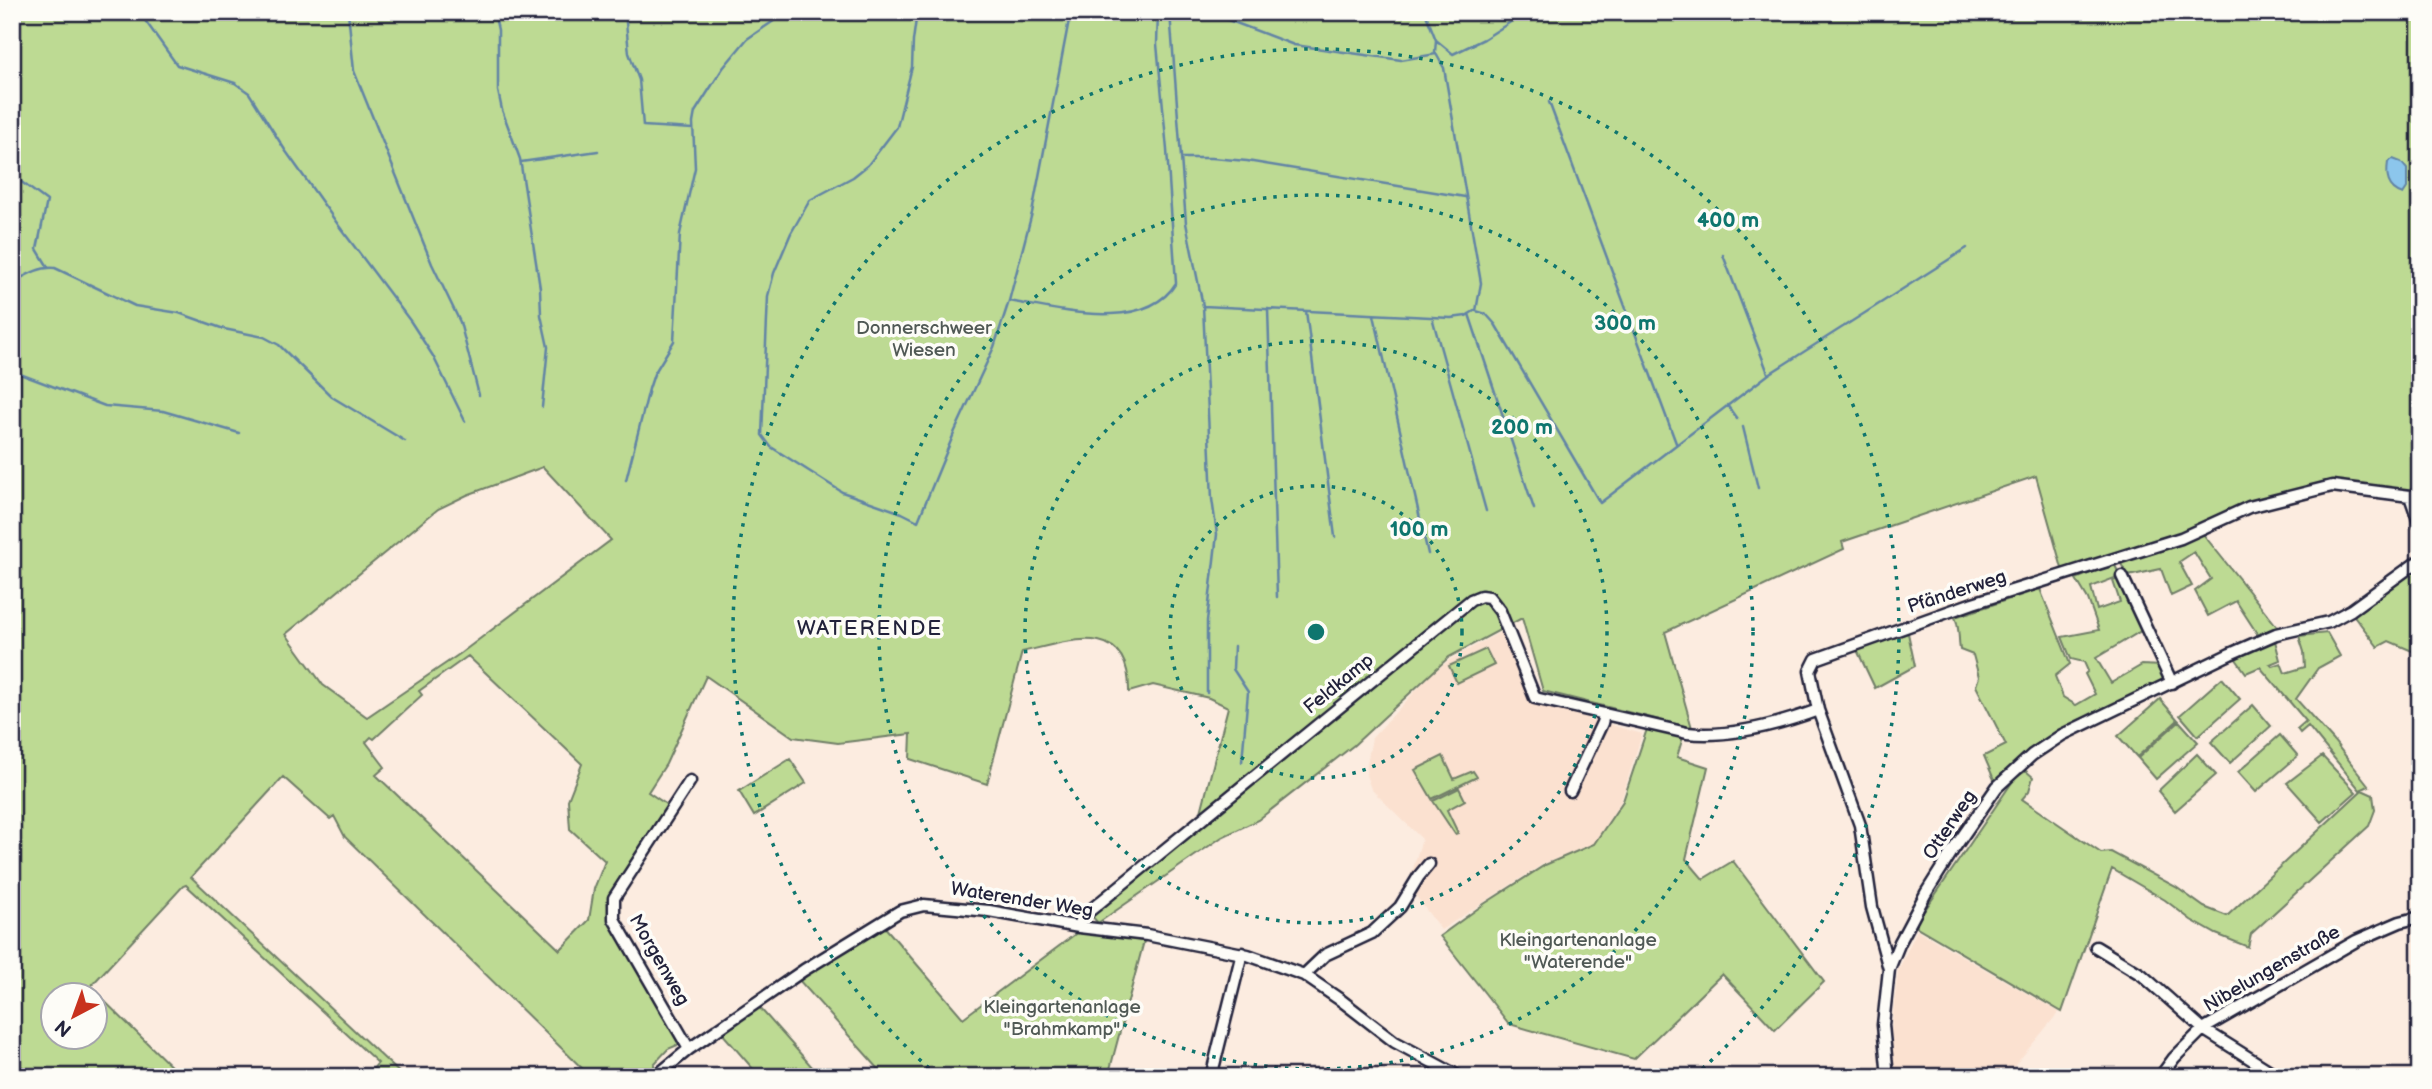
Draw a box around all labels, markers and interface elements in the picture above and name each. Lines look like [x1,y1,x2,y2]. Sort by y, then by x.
text: 400 m [1697,208,1759,233]
text: 300 m [1594,311,1656,336]
park label: Donnerschweer Wiesen [856,317,993,362]
text: 200 m [1491,415,1553,440]
text: 100 m [1390,517,1448,542]
street label: Pfänderweg [1905,565,2009,619]
district label: WATERENDE [797,616,943,641]
centre of rings [1304,620,1328,644]
street label: Feldkamp [1299,649,1379,719]
street label: Otterweg [1919,786,1981,864]
street label: Waterender Weg [949,877,1095,923]
street label: Morgenweg [624,910,694,1010]
street label: Nibelungenstraße [2200,921,2344,1017]
park label: Kleingartenanlage "Waterende" [1499,929,1657,974]
north arrow [38,981,108,1050]
park label: Kleingartenanlage "Brahmkamp" [983,996,1141,1041]
text: N [51,1014,77,1041]

